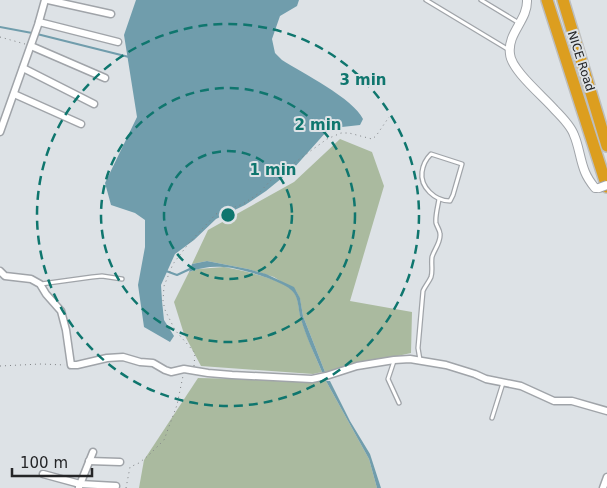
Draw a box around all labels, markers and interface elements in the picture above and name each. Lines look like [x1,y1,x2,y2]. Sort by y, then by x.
street label: NICE Road [565,29,597,93]
text: 3 min [339,71,387,89]
text: 2 min [294,116,342,134]
text: 1 min [249,161,297,179]
centre of rings [219,206,237,224]
scale bar [12,446,92,478]
text: 100 m [20,454,68,472]

